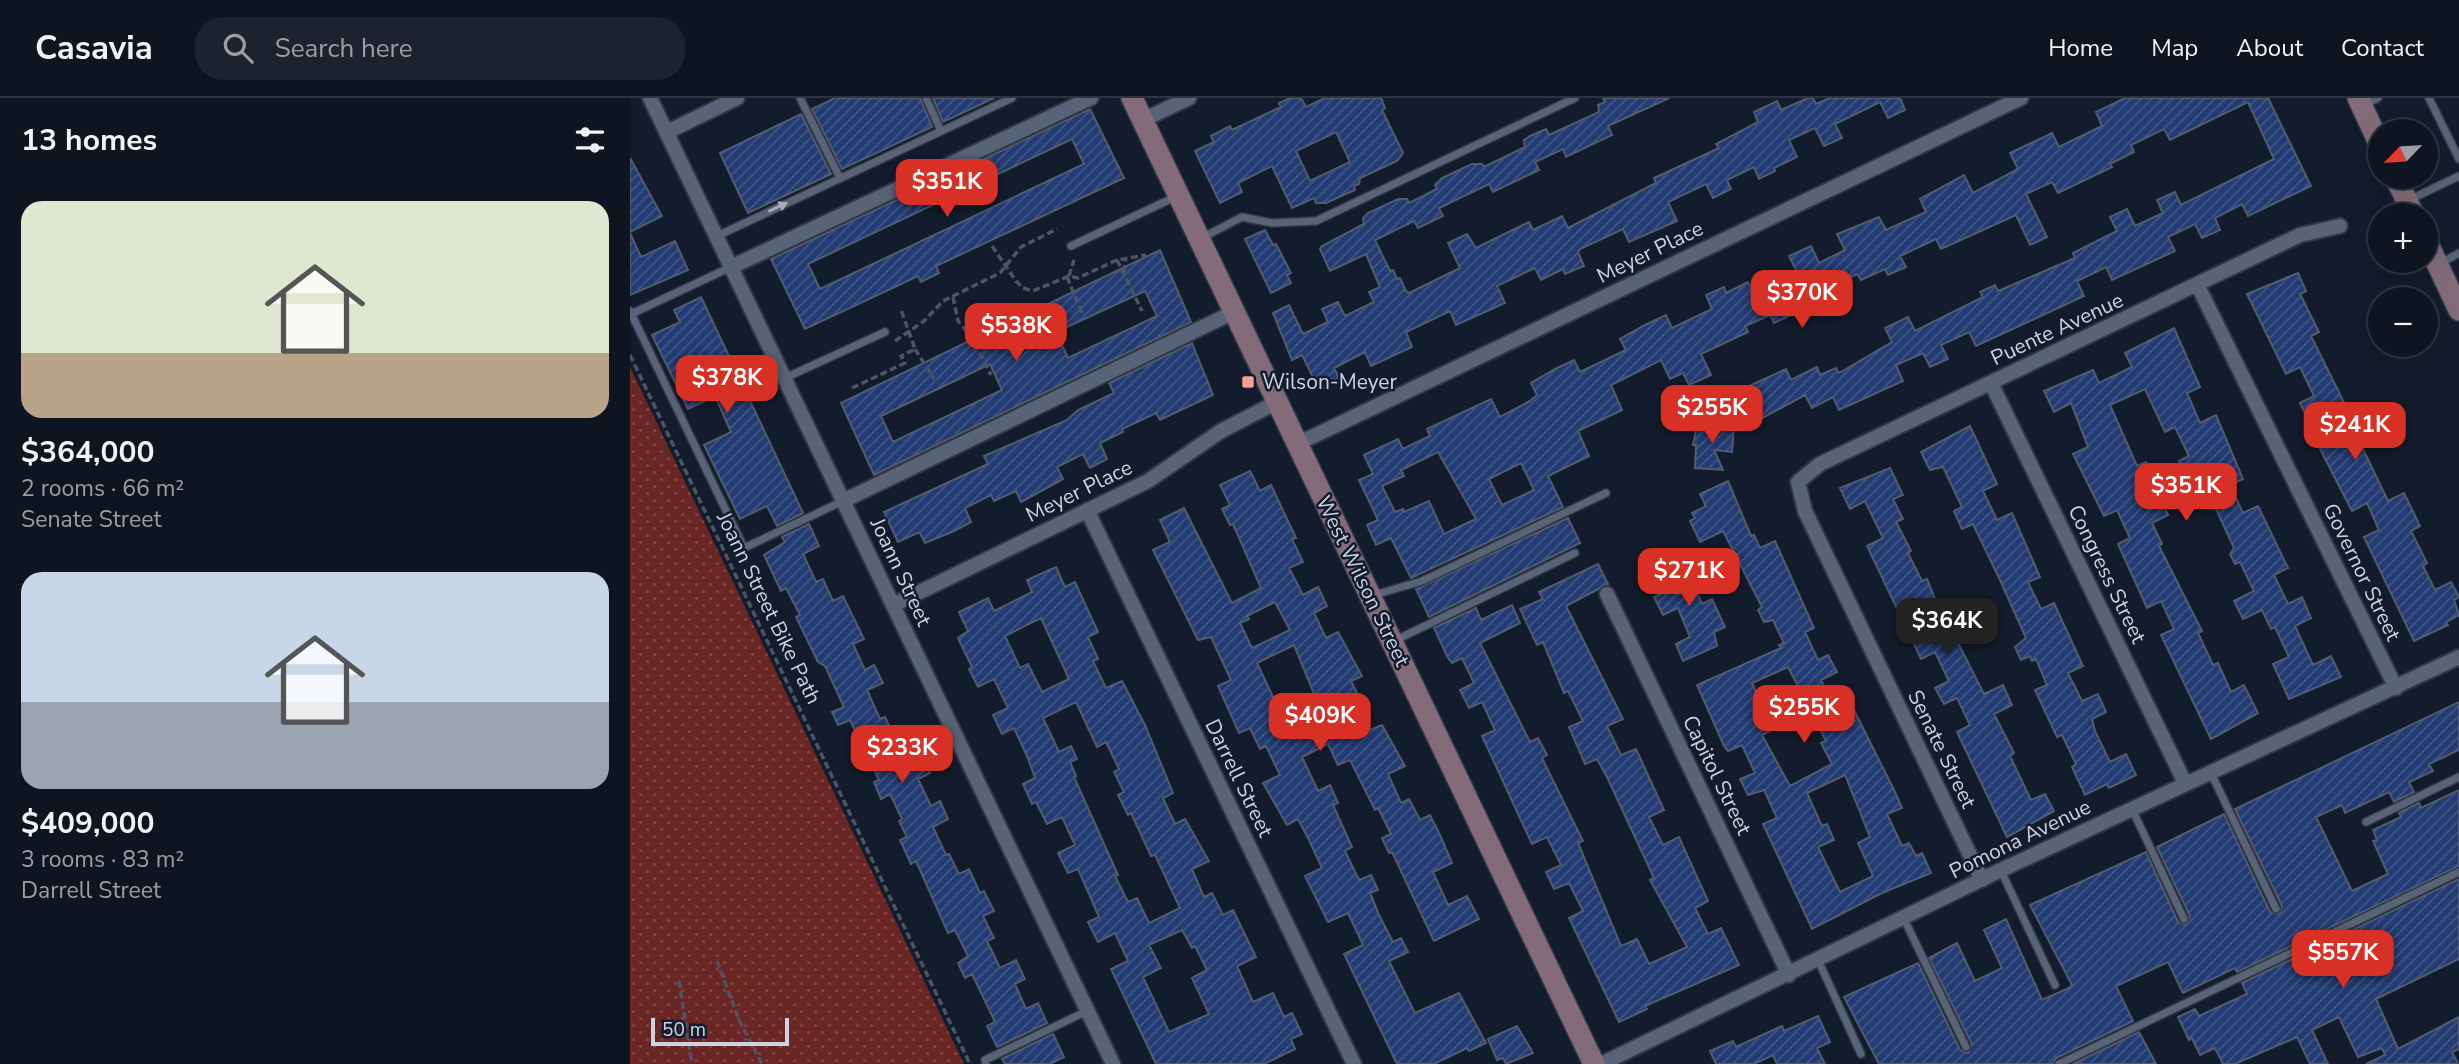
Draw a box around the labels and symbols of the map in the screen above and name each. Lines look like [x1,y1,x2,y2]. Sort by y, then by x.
north arrow [2368,119,2438,189]
pin: $351K [898,159,996,219]
one-way arrow [768,201,788,213]
street label: Meyer Place [1592,214,1708,290]
pin: $370K [1753,271,1851,330]
street label: Puente Avenue [1986,286,2128,372]
pin: $538K [967,303,1065,363]
pin: $378K [678,356,776,415]
place label: Wilson-Meyer [1262,368,1398,396]
marker: Wilson-Meyer [1240,374,1256,390]
pin: $255K [1663,386,1761,445]
pin: $241K [2306,402,2404,462]
street label: Meyer Place [1021,453,1137,529]
pin: $351K [2137,464,2235,523]
street label: West Wilson Street [1310,491,1417,671]
street label: Governor Street [2317,498,2408,646]
street label: Congress Street [2061,500,2153,648]
street label: Joann Street Bike Path [710,506,828,709]
street label: Joann Street [863,513,939,631]
pin: $271K [1640,548,1738,608]
pin: $364K [1898,598,1996,658]
street label: Senate Street [1901,685,1983,813]
pin: $255K [1755,686,1853,745]
pin: $409K [1271,694,1369,753]
street label: Capitol Street [1676,710,1758,840]
street label: Darrell Street [1198,714,1280,842]
pin: $233K [853,726,951,785]
street label: Pomona Avenue [1945,793,2095,885]
pin: $557K [2294,930,2392,990]
scale bar [651,1015,789,1047]

